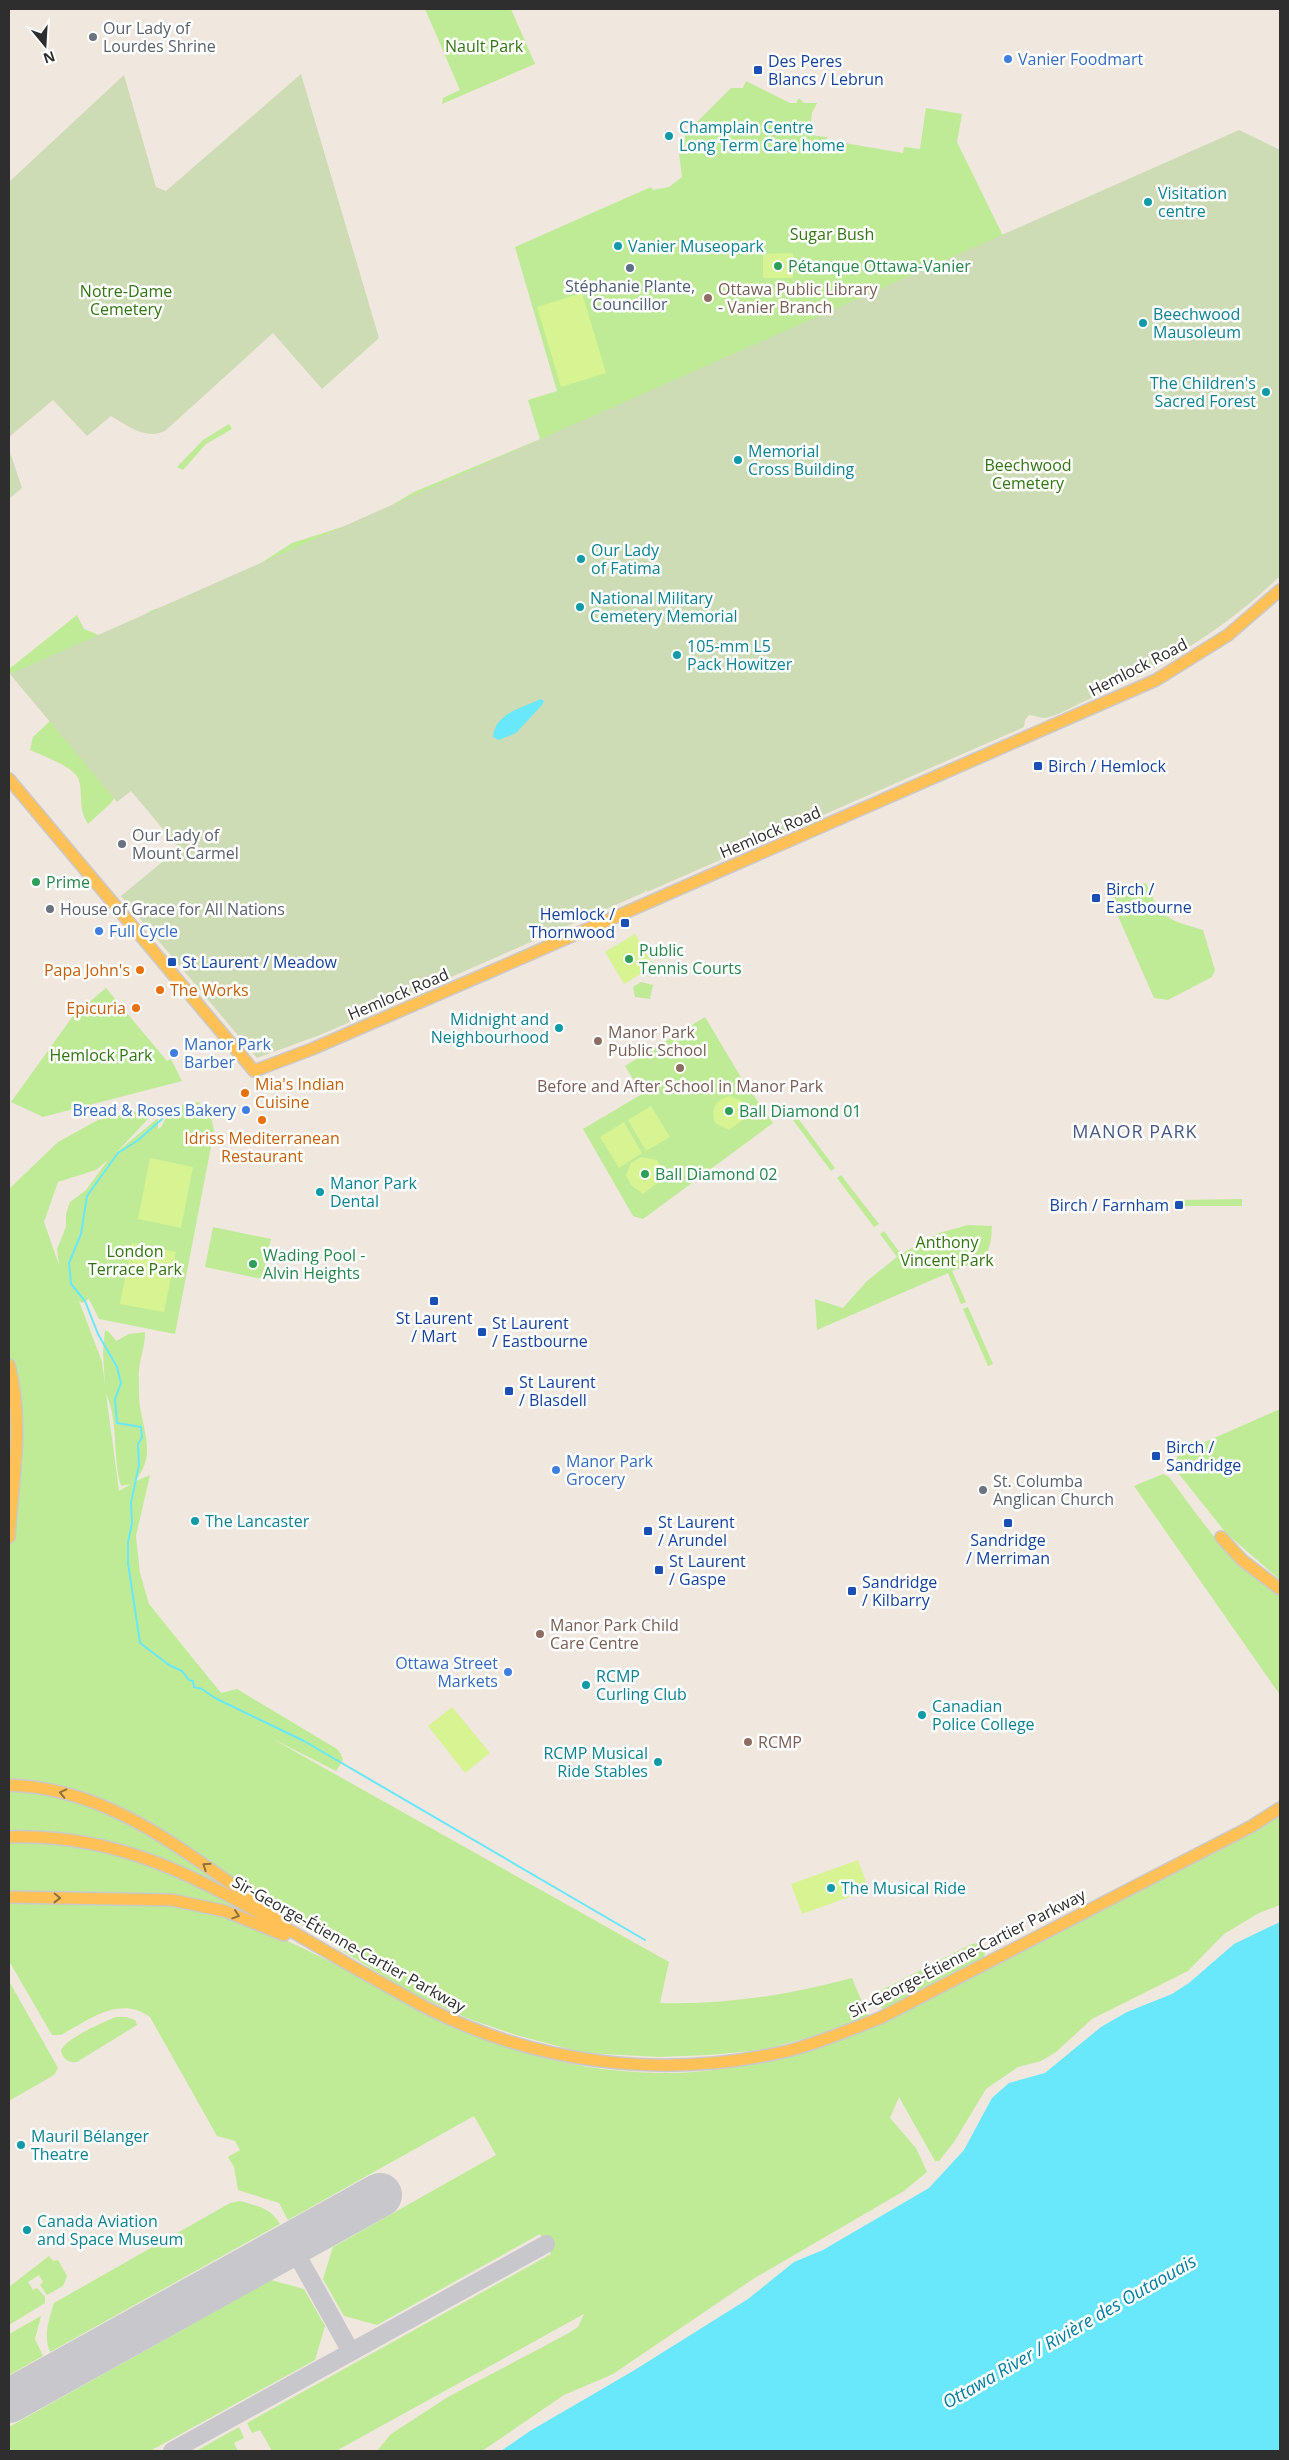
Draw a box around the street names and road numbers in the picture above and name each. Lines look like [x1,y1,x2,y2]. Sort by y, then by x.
street label: Hemlock Road [1085,633,1191,701]
street label: Hemlock Road [716,801,824,863]
street label: Hemlock Road [344,963,452,1025]
street label: Sir-George-Étienne-Cartier Parkway [229,1871,470,2018]
street label: Sir-George-Étienne-Cartier Parkway [845,1883,1090,2023]

